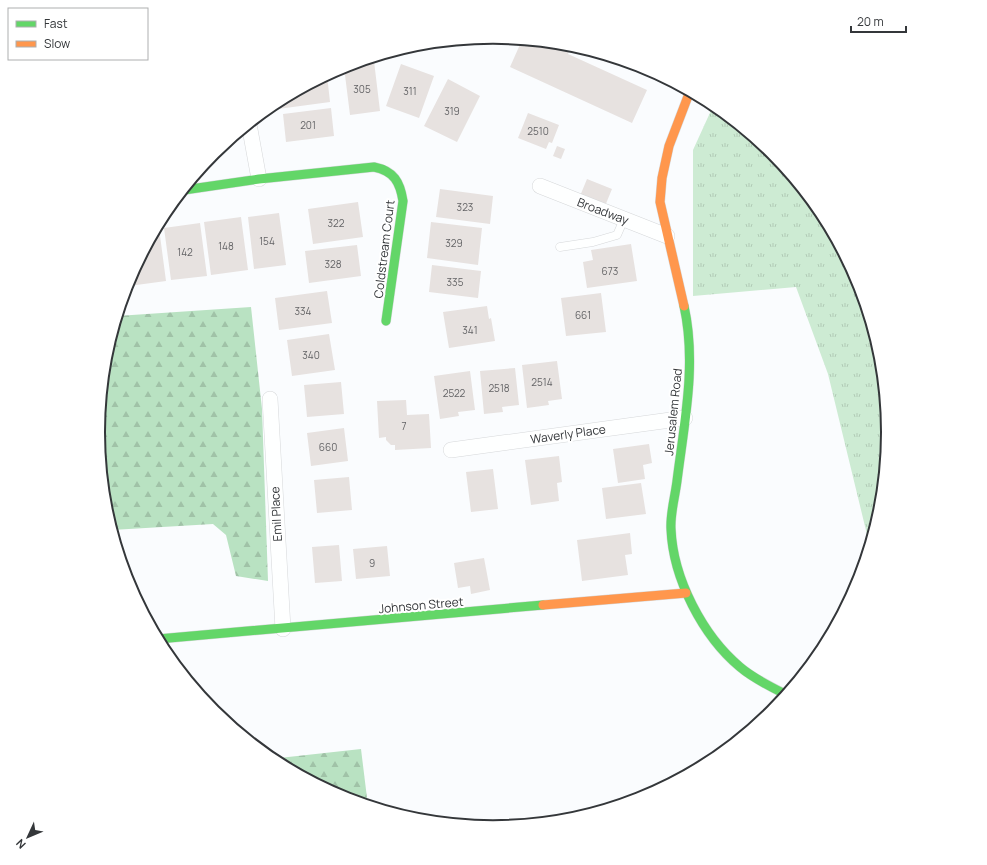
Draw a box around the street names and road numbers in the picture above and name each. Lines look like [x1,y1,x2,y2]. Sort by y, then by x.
street label: Broadway [575,193,632,229]
street label: Coldstream Court [370,199,398,299]
street label: Jerusalem Road [660,368,686,456]
street label: Waverly Place [529,420,607,448]
street label: Emil Place [266,486,286,542]
street label: Johnson Street [378,593,464,617]

